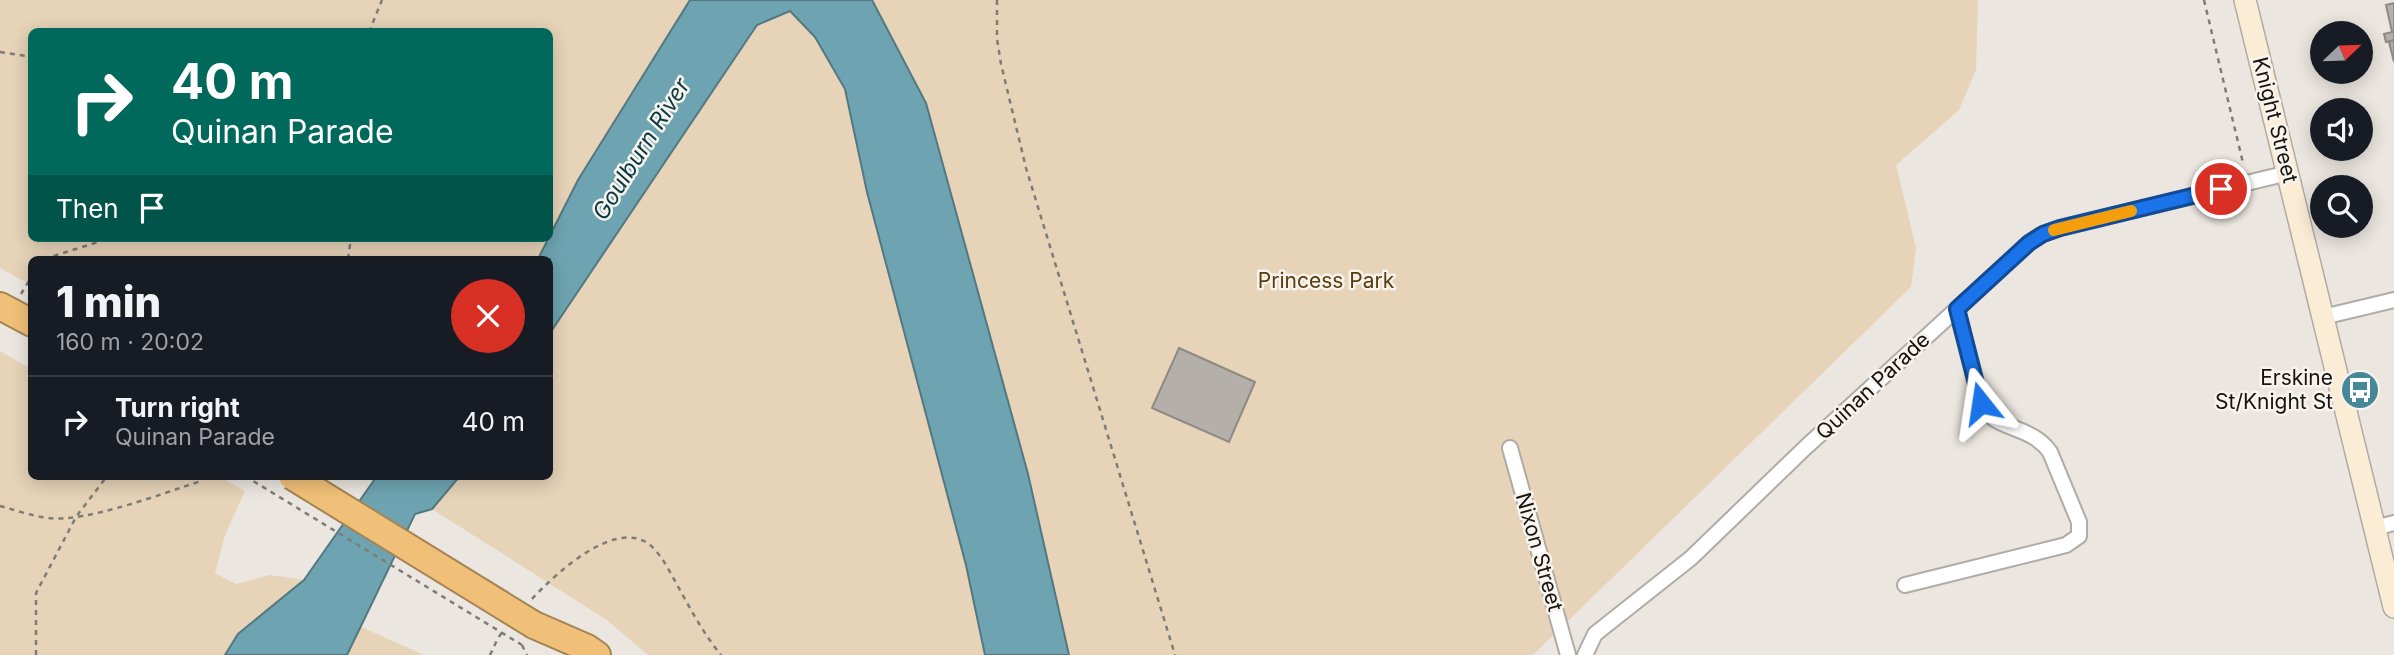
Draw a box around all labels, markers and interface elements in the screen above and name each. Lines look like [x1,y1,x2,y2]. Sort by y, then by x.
north arrow [2310,21,2373,84]
map controls [2310,21,2373,238]
text: 40 m [171,52,294,111]
street label: Knight Street [2248,54,2303,186]
icon: right [56,56,147,147]
water label: Goulburn River [586,72,696,225]
button: sound [2310,98,2373,161]
text: Quinan Parade [171,112,394,151]
pin [2191,159,2251,219]
icon: arrive [2202,170,2240,208]
button: search [2310,175,2373,238]
icon: arrive [133,189,171,227]
text: Then [56,193,119,224]
park label: Princess Park [1258,268,1395,293]
text: 1 min [56,276,161,327]
button: close [451,279,525,353]
street label: Quinan Parade [1811,327,1935,445]
text: 160 m · 20:02 [56,328,204,356]
place label: Erskine St/Knight St [2215,365,2333,414]
position arrow [1944,366,2018,440]
bus stop icon: Erskine St/Knight St [2339,369,2381,411]
text: Turn right [115,392,240,423]
icon: right [56,403,94,441]
text: 40 m [462,406,525,437]
text: Quinan Parade [115,423,275,451]
street label: Nixon Street [1511,490,1568,614]

